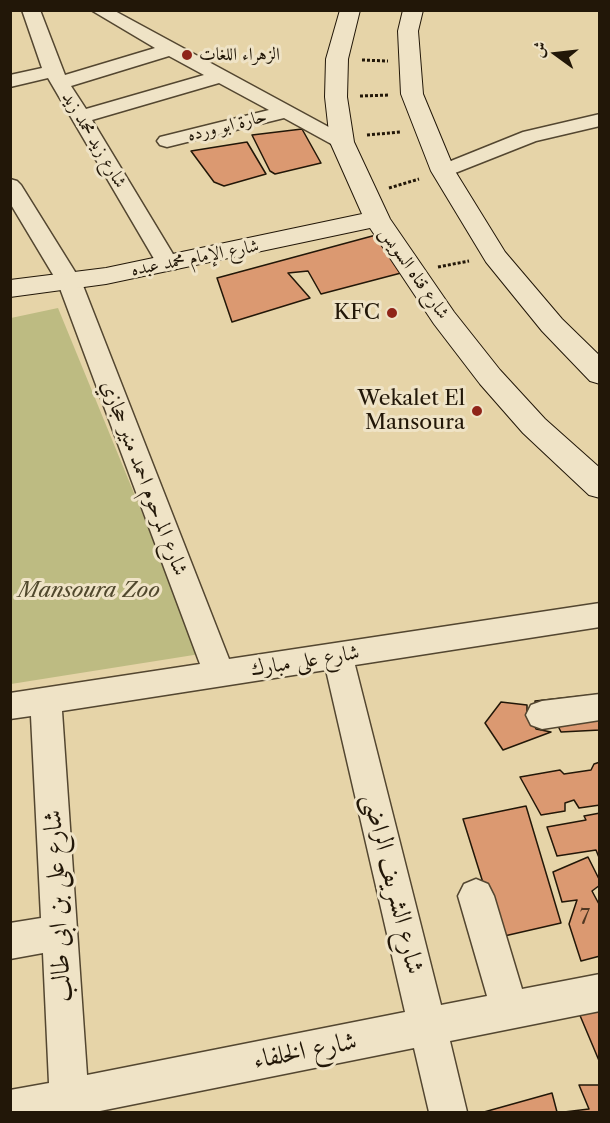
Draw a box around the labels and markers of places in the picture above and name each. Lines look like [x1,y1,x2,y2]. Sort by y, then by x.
place label: الزهراء اللغات [199,44,280,66]
marker: الزهراء اللغات [180,48,194,62]
place label: KFC [334,300,380,326]
marker: KFC [385,306,399,320]
place label: Wekalet El Mansoura [358,386,465,436]
marker: Wekalet El Mansoura [470,404,484,418]

